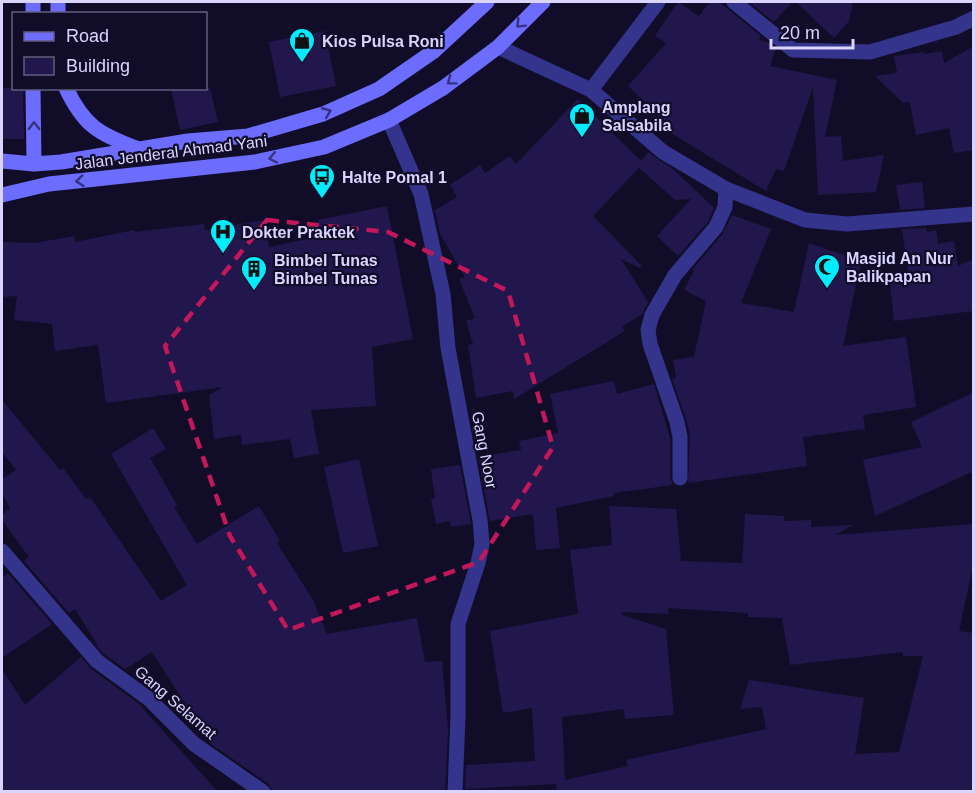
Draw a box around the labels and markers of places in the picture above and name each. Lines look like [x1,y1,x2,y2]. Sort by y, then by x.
shop icon: Kios Pulsa Roni [287,26,317,64]
place label: Kios Pulsa Roni [322,33,444,50]
place label: Amplang Salsabila [602,99,671,134]
shop icon: Amplang Salsabila [567,101,597,139]
bus stop icon: Halte Pomal 1 [307,162,337,200]
place label: Halte Pomal 1 [342,169,447,186]
hospital icon: Dokter Praktek [208,217,238,255]
place label: Dokter Praktek [242,224,355,241]
place label: Masjid An Nur Balikpapan [846,250,953,285]
place label: Bimbel Tunas Bimbel Tunas [274,252,378,287]
mosque icon: Masjid An Nur Balikpapan [812,252,842,290]
building icon: Bimbel Tunas Bimbel Tunas [239,254,269,292]

